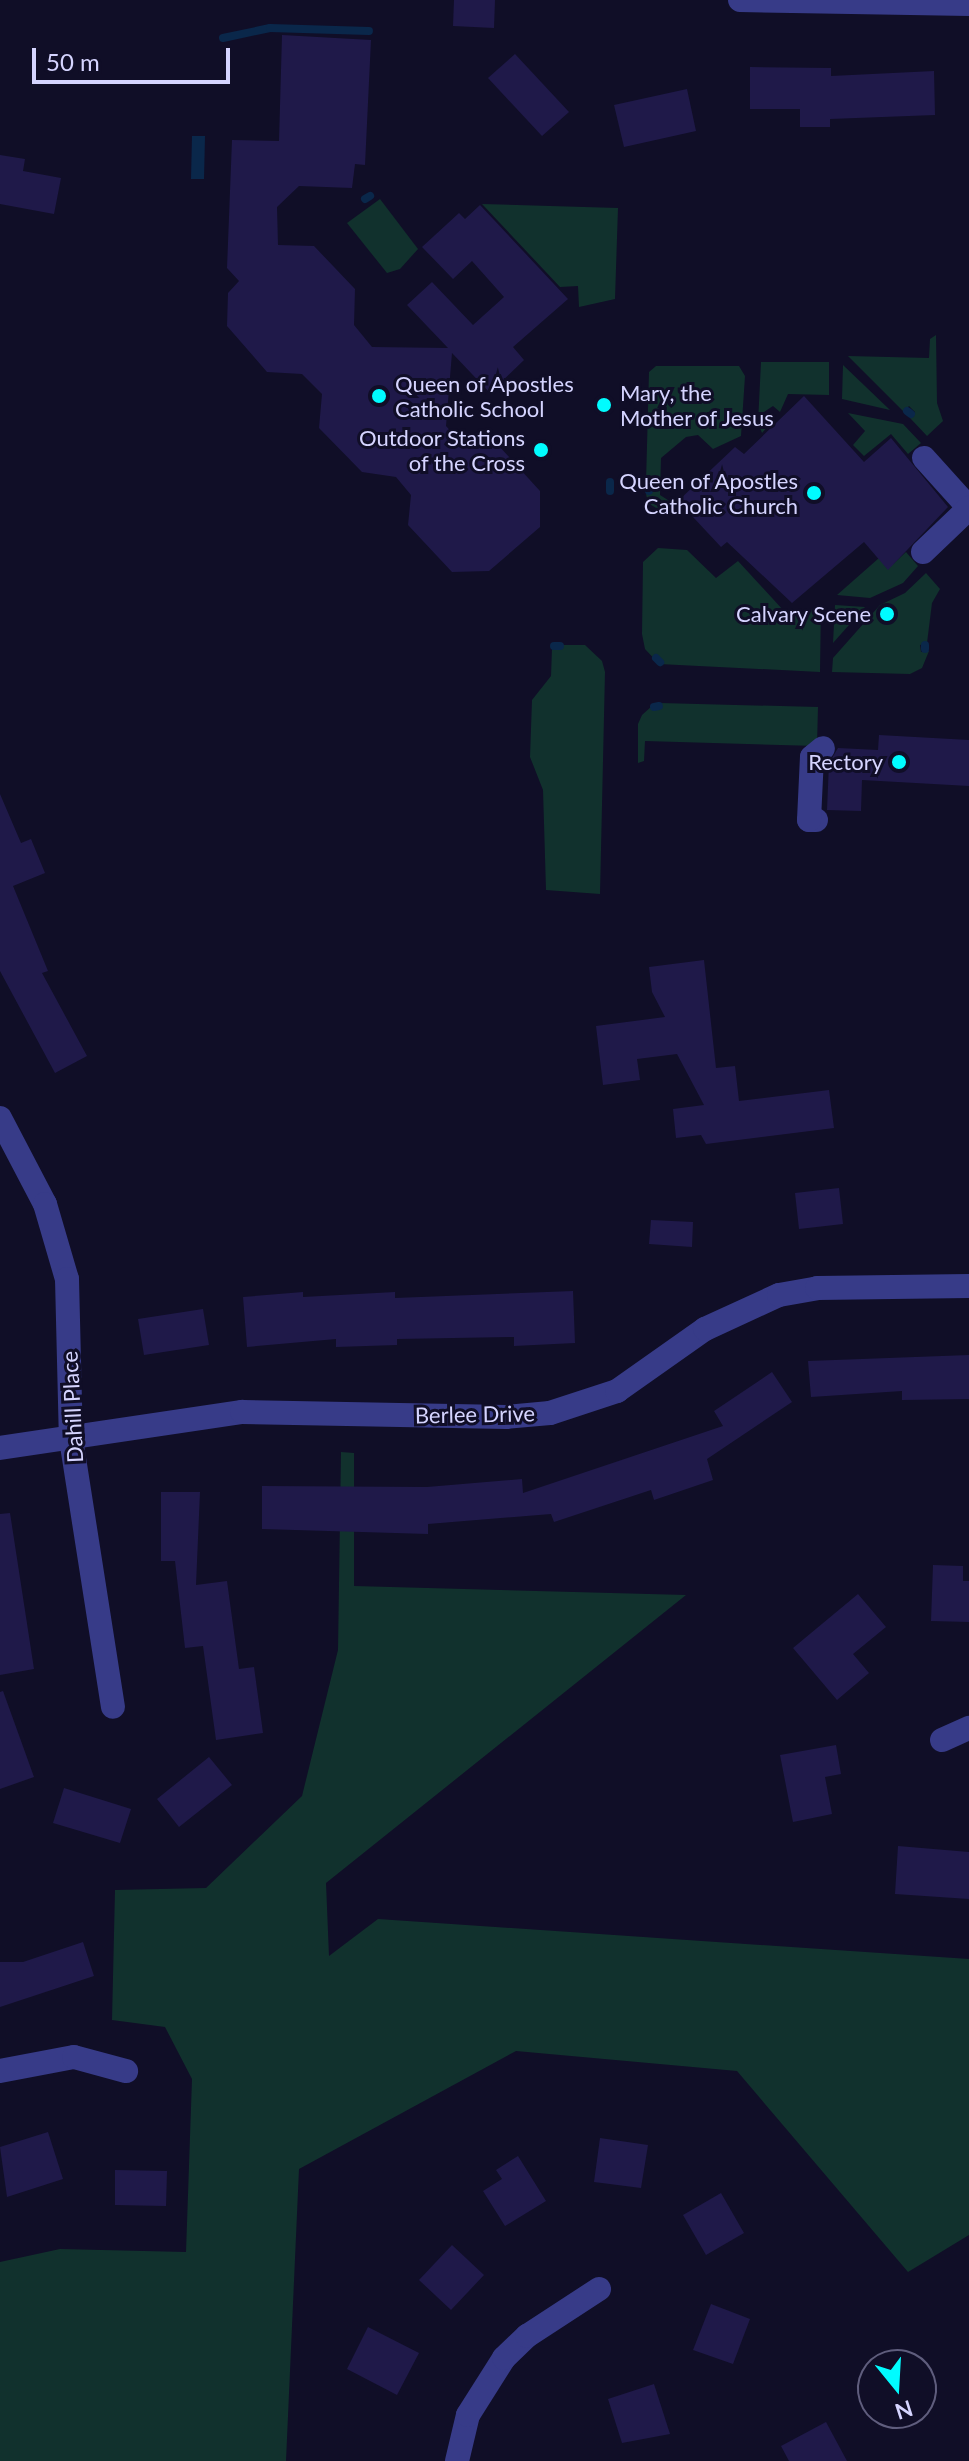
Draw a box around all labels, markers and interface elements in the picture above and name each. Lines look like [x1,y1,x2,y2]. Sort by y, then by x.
scale bar [36,32,234,82]
text: 50 m [46,47,100,76]
place label: Queen of Apostles Catholic School [395,370,575,422]
place label: Mary, the Mother of Jesus [620,379,775,430]
marker: Queen of Apostles Catholic School [370,387,388,405]
marker: Mary, the Mother of Jesus [595,396,613,414]
place label: Outdoor Stations of the Cross [359,424,525,476]
marker: Outdoor Stations of the Cross [532,441,550,459]
place label: Queen of Apostles Catholic Church [618,467,798,518]
marker: Queen of Apostles Catholic Church [805,484,823,502]
place label: Calvary Scene [735,601,871,627]
marker: Calvary Scene [878,605,896,623]
place label: Rectory [808,749,883,775]
marker: Rectory [890,753,908,771]
street label: Dahill Place [56,1350,88,1464]
street label: Berlee Drive [415,1400,535,1428]
north arrow [857,2349,937,2429]
text: N [892,2395,916,2426]

